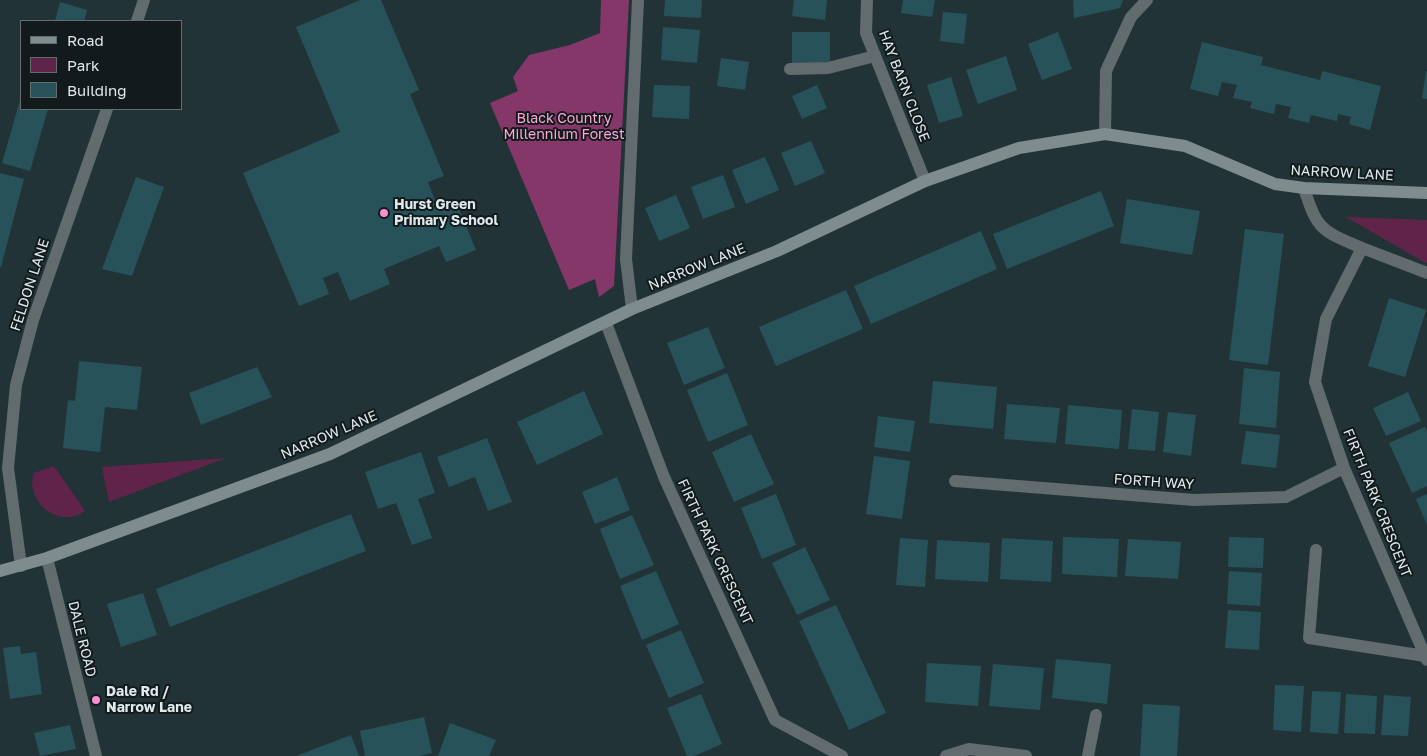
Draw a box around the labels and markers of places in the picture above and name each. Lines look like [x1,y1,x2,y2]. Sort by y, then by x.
place label: Hurst Green Primary School [394,197,498,230]
marker: Hurst Green Primary School [378,207,390,219]
place label: Dale Rd / Narrow Lane [106,684,192,716]
marker: Dale Rd / Narrow Lane [90,694,102,706]

